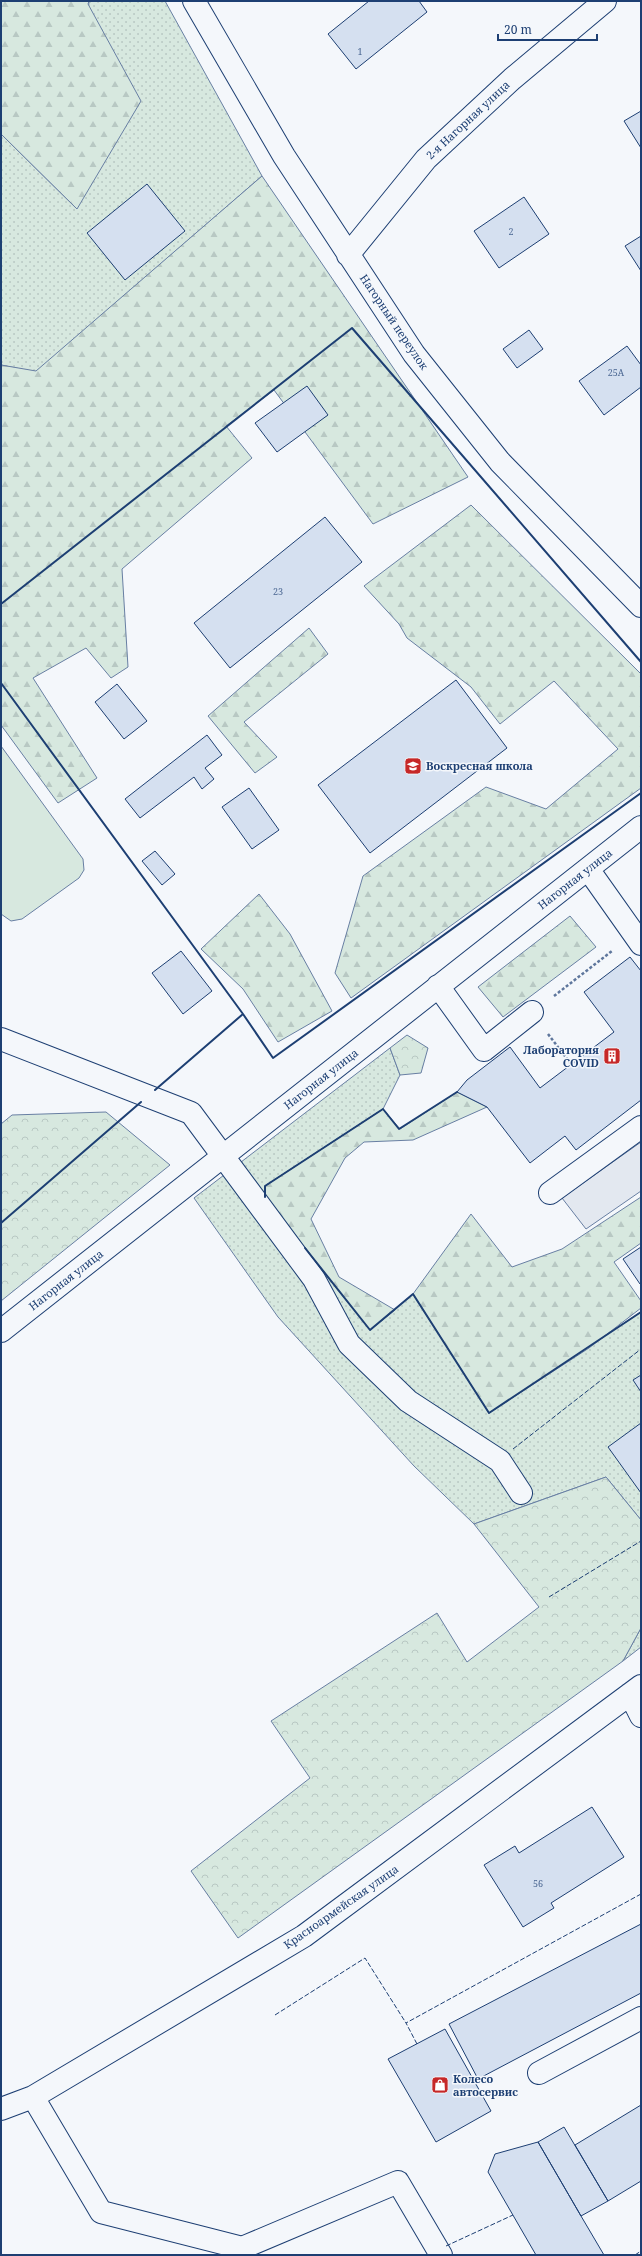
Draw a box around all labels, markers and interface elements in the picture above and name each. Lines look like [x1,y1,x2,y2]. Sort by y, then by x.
scale bar [498,16,597,42]
text: 20 m [504,21,532,38]
house number: 1 [357,45,363,58]
street label: 2-я Нагорная улица [423,77,513,162]
house number: 2 [508,225,514,238]
street label: Нагорный переулок [357,271,432,373]
house number: 25А [608,366,625,379]
house number: 23 [273,585,283,598]
school or university icon: Воскресная школа [403,756,423,776]
place label: Воскресная школа [426,758,533,773]
street label: Нагорная улица [534,845,615,912]
place label: Лаборатория COVID [523,1042,599,1070]
street label: Нагорная улица [280,1045,361,1112]
building icon: Лаборатория COVID [602,1046,622,1066]
street label: Нагорная улица [25,1246,106,1313]
street label: Красноармейская улица [280,1861,401,1952]
house number: 56 [533,1877,543,1890]
place label: Колесо автосервис [453,2071,518,2099]
shop icon: Колесо автосервис [430,2075,450,2095]

